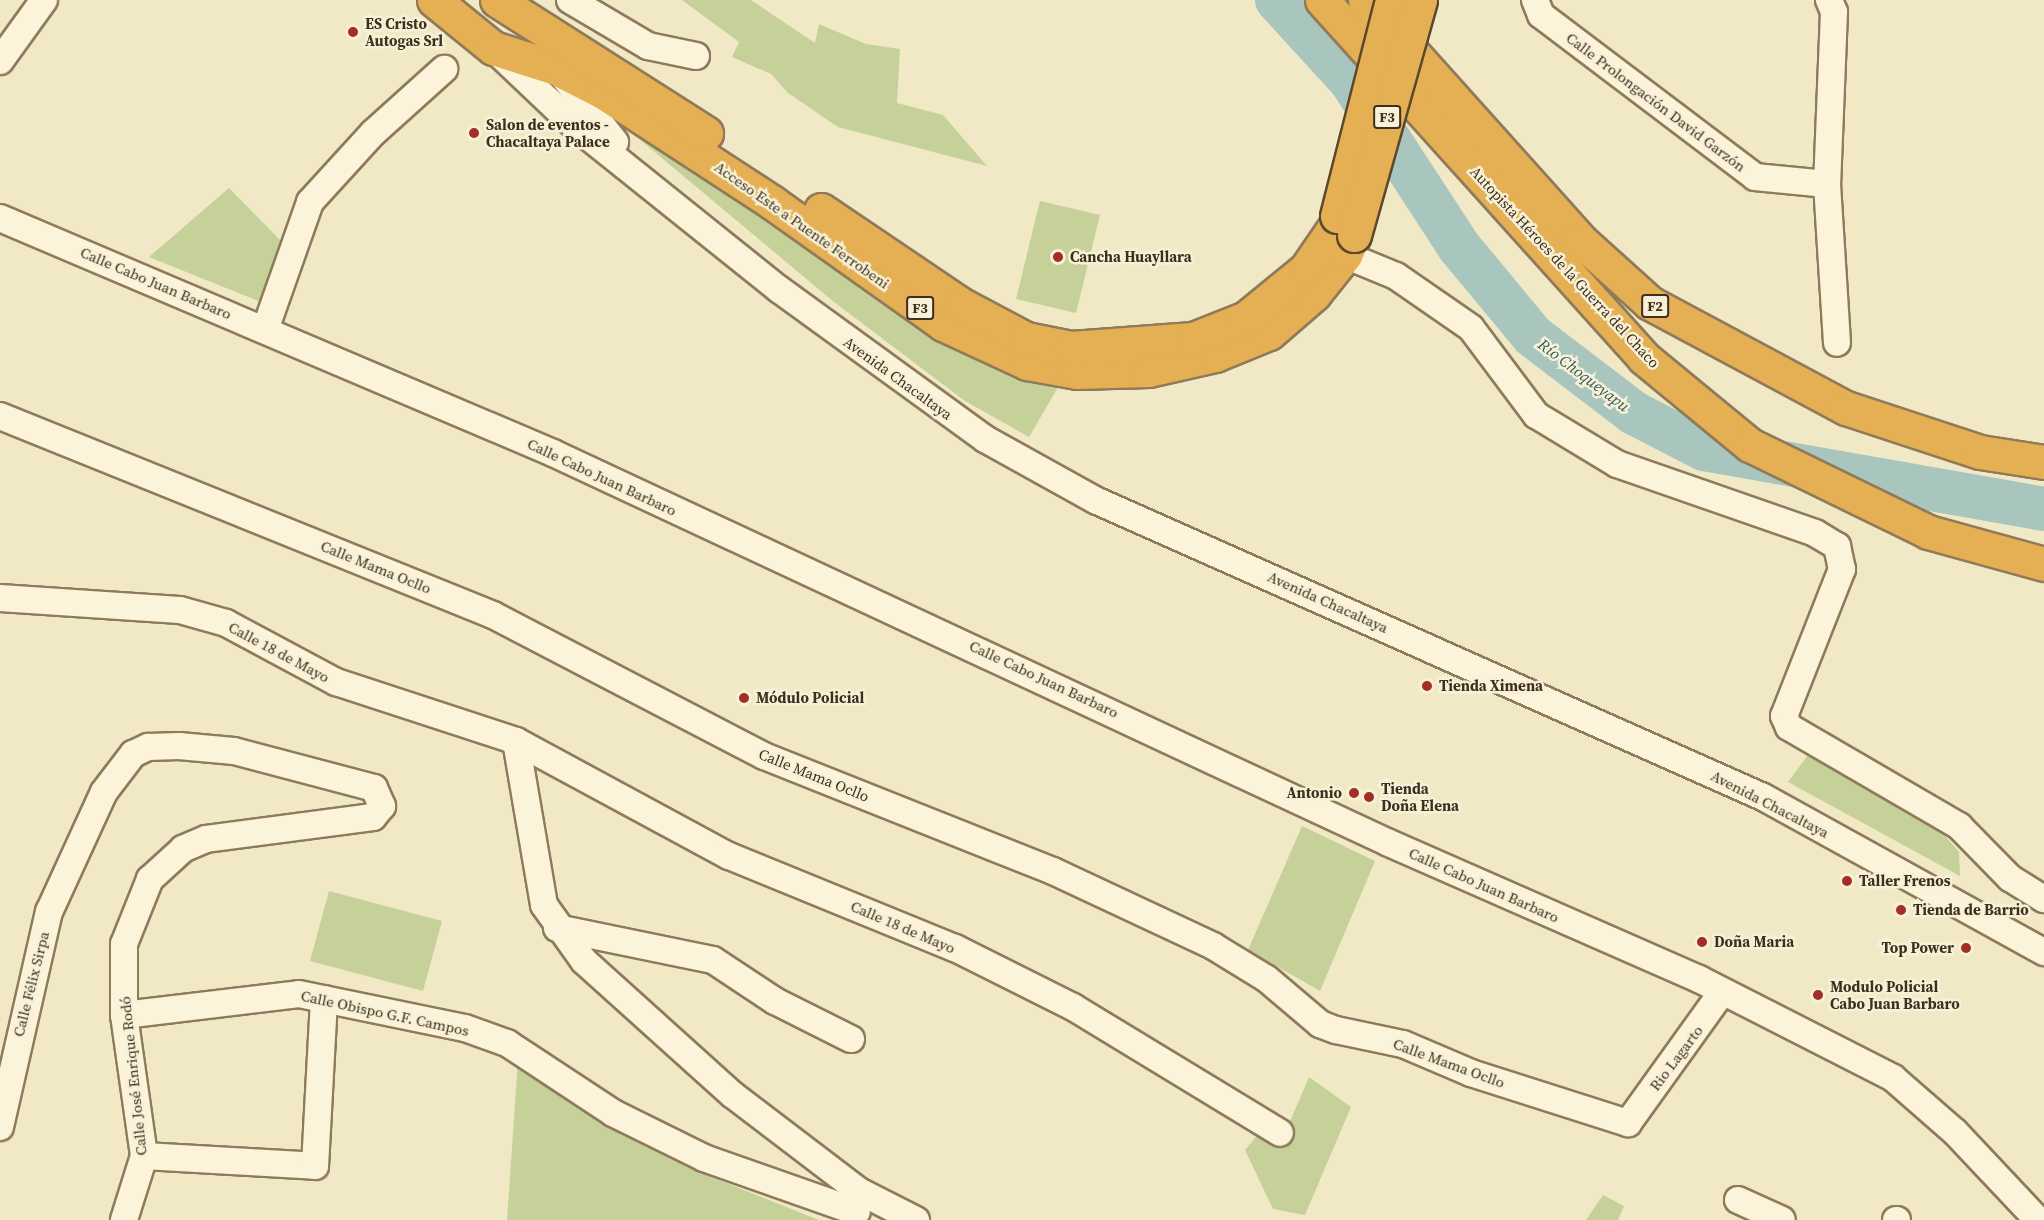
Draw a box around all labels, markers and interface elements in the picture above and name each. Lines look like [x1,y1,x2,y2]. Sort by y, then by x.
place label: ES Cristo Autogas Srl [365,14,443,49]
marker: ES Cristo Autogas Srl [346,25,360,39]
street label: Calle Prolongación David Garzón [1563,29,1749,175]
road number: F3 [1372,106,1402,128]
place label: Salon de eventos - Chacaltaya Palace [486,115,610,150]
marker: Salon de eventos - Chacaltaya Palace [467,126,481,140]
street label: Acceso Este a Puente Ferrobeni [711,158,893,292]
street label: Autopista Héroes de la Guerra del Chaco [1467,162,1663,372]
street label: Calle Cabo Juan Barbaro [78,243,234,323]
place label: Cancha Huayllara [1070,248,1192,266]
marker: Cancha Huayllara [1051,250,1065,264]
road number: F2 [1640,295,1670,317]
road number: F3 [905,297,935,319]
street label: Avenida Chacaltaya [840,333,956,423]
water label: Río Choqueyapu [1535,334,1633,416]
street label: Calle Cabo Juan Barbaro [525,434,679,520]
street label: Calle Mama Ocllo [318,537,434,597]
street label: Avenida Chacaltaya [1265,567,1391,637]
street label: Calle 18 de Mayo [225,618,333,686]
street label: Calle Cabo Juan Barbaro [967,636,1121,722]
place label: Tienda Ximena [1439,677,1543,695]
marker: Tienda Ximena [1420,679,1434,693]
place label: Módulo Policial [756,689,864,707]
marker: Módulo Policial [737,691,751,705]
street label: Calle Mama Ocllo [756,745,872,805]
street label: Avenida Chacaltaya [1708,766,1832,842]
place label: Tienda Doña Elena [1381,779,1459,814]
place label: Antonio [1286,784,1342,802]
marker: Antonio [1347,786,1361,800]
marker: Tienda Doña Elena [1362,790,1376,804]
street label: Calle Cabo Juan Barbaro [1406,844,1562,926]
place label: Taller Frenos [1859,872,1950,890]
marker: Taller Frenos [1840,874,1854,888]
street label: Calle 18 de Mayo [848,897,958,957]
place label: Tienda de Barrio [1913,901,2029,919]
marker: Tienda de Barrio [1894,903,1908,917]
street label: Calle Félix Sirpa [9,929,53,1039]
place label: Doña Maria [1714,933,1794,951]
marker: Doña Maria [1695,935,1709,949]
place label: Top Power [1881,939,1954,957]
marker: Top Power [1959,941,1973,955]
place label: Modulo Policial Cabo Juan Barbaro [1830,977,1960,1012]
street label: Calle Obispo G.F. Campos [299,986,471,1040]
marker: Modulo Policial Cabo Juan Barbaro [1811,988,1825,1002]
street label: Calle José Enrique Rodó [116,995,150,1157]
street label: Rio Lagarto [1646,1022,1706,1094]
street label: Calle Mama Ocllo [1391,1034,1507,1092]

